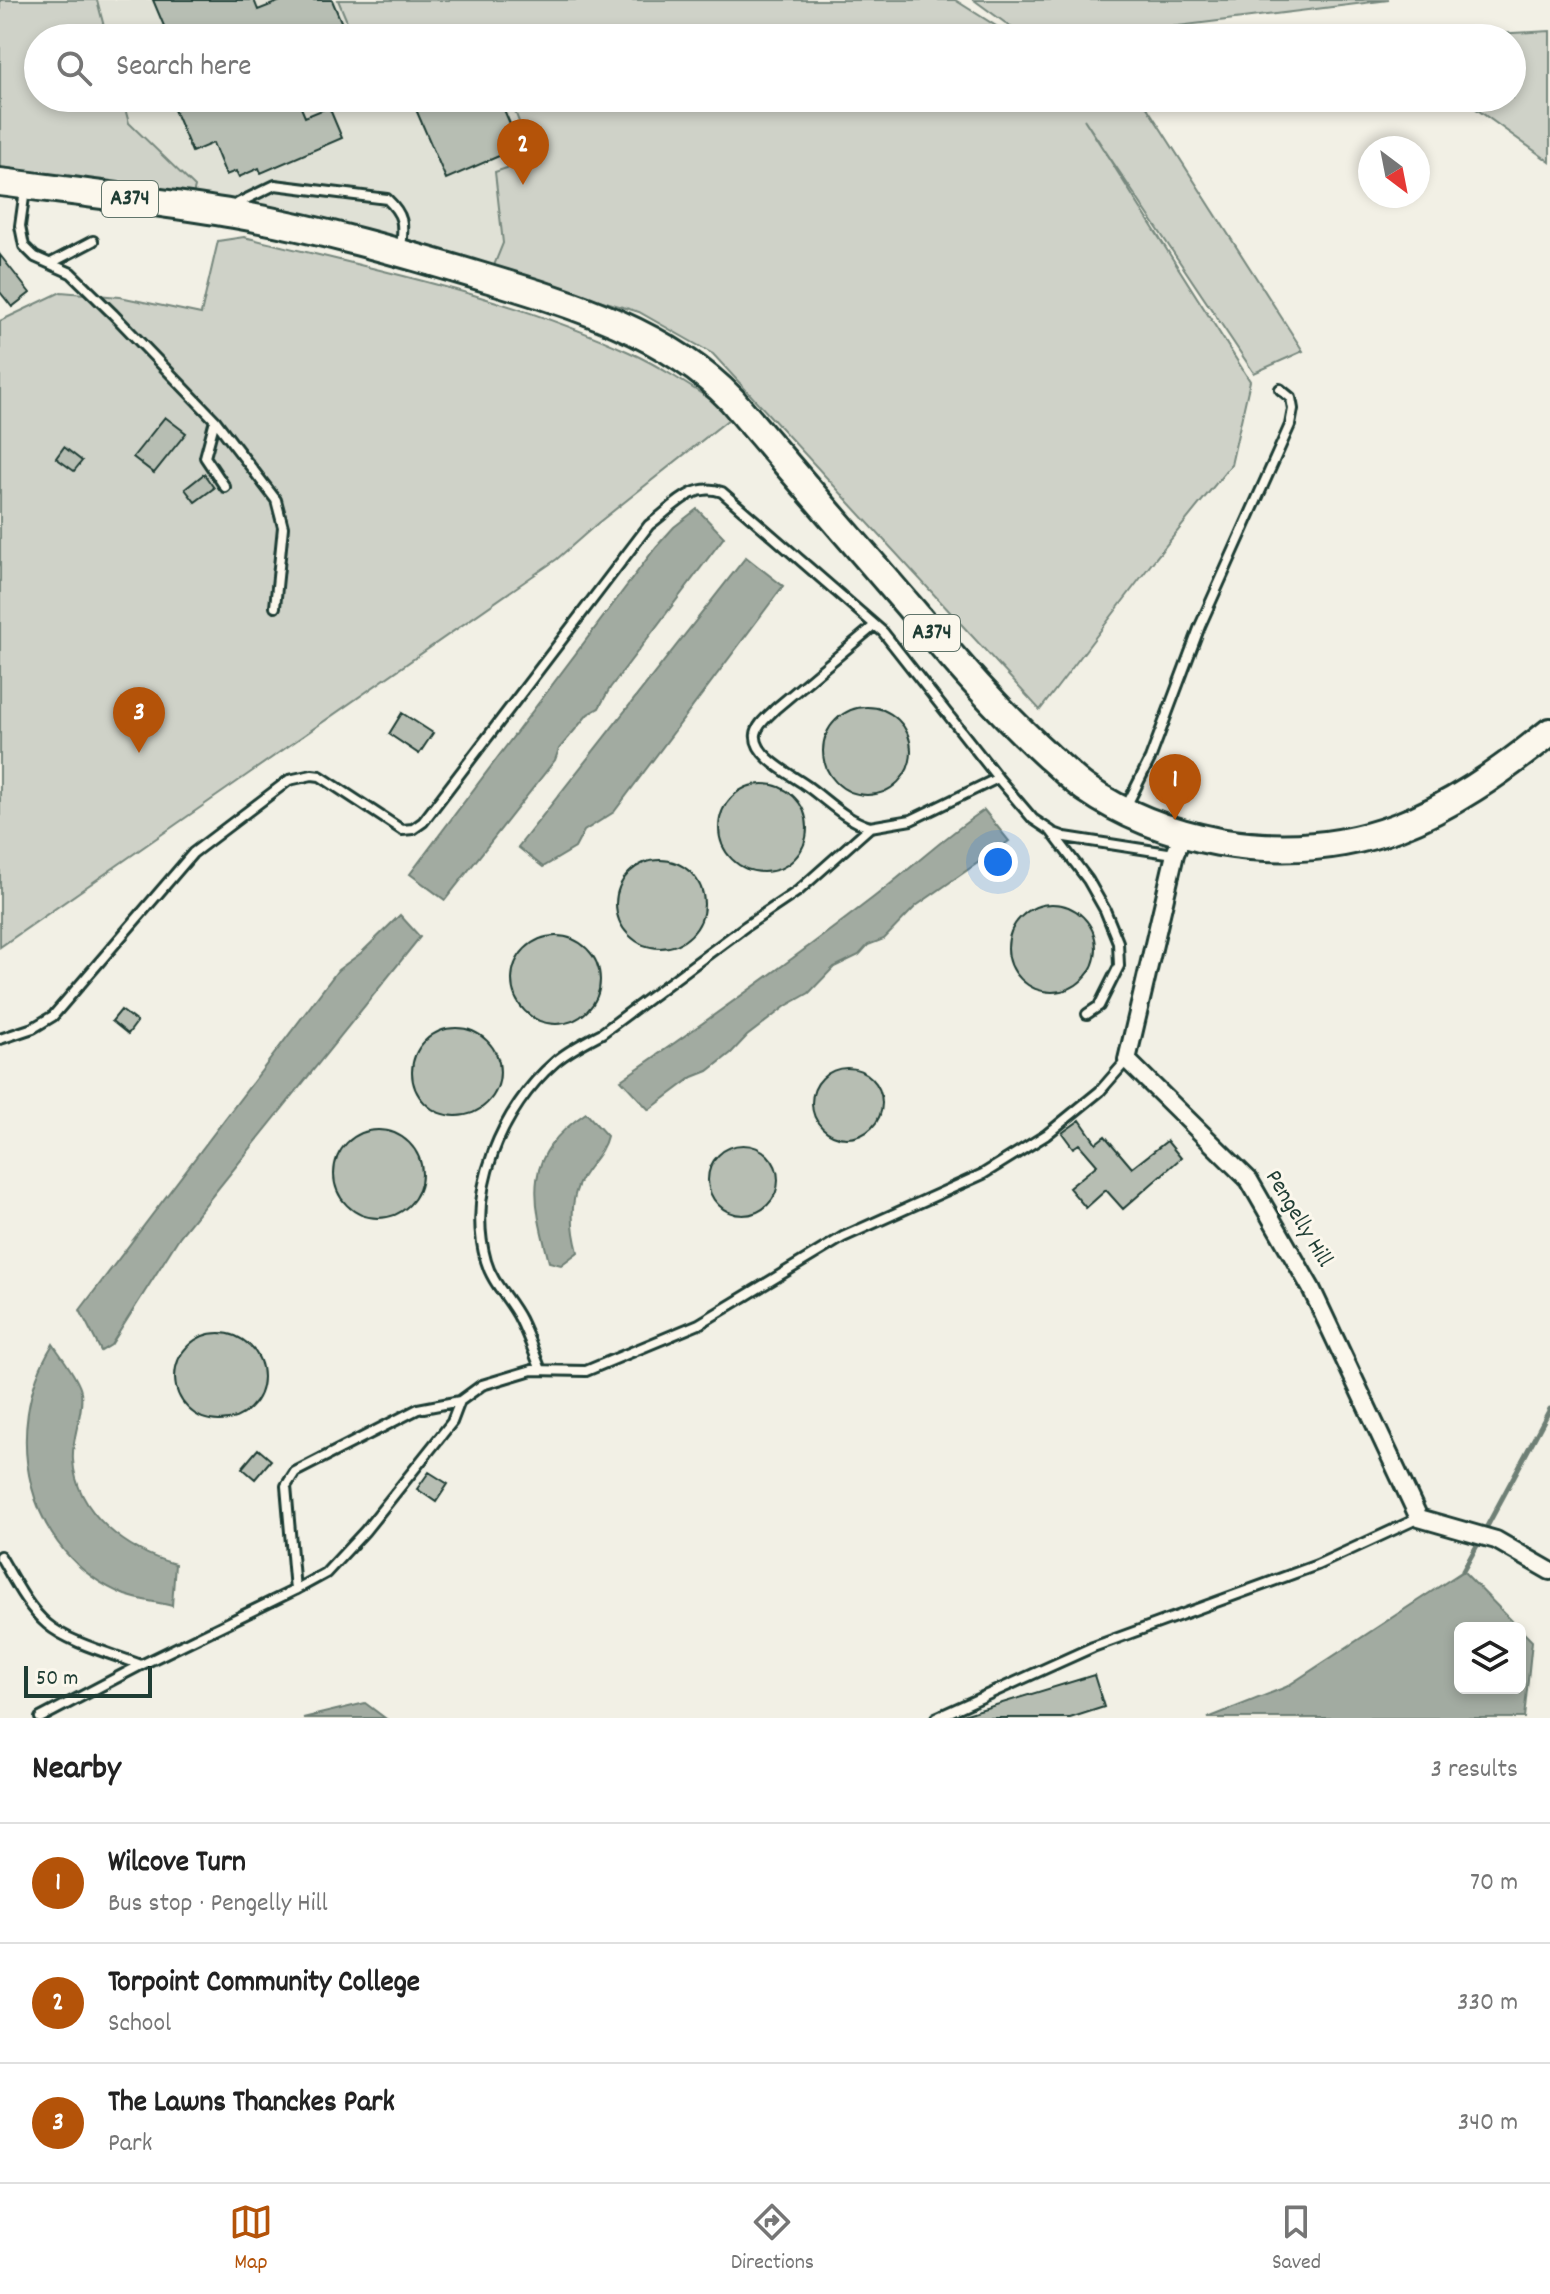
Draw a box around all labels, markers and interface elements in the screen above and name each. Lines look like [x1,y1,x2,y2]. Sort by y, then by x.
search box [24,24,1526,112]
icon: search [52,46,96,90]
text: Search here [116,47,252,90]
pin: 2 [497,119,549,185]
north arrow [1358,136,1430,208]
road number: A374 [102,181,158,217]
road number: A374 [904,615,960,651]
pin: 3 [113,687,165,753]
pin: 1 [1149,754,1201,820]
your location [978,842,1018,882]
street label: Pengelly Hill [1256,1164,1341,1274]
map controls [1454,1622,1526,1694]
button: layers [1454,1622,1526,1694]
scale bar [24,1662,152,1698]
text: 50 m [36,1664,78,1695]
text: Nearby [32,1746,121,1795]
text: 3 results [1431,1752,1518,1789]
text: Wilcove Turn [108,1843,246,1886]
text: 1 [55,1865,61,1902]
text: 70 m [1470,1865,1518,1902]
text: Bus stop · Pengelly Hill [108,1886,328,1923]
text: Torpoint Community College [108,1963,420,2006]
text: 2 [52,1985,64,2022]
text: 330 m [1457,1985,1518,2022]
text: School [108,2006,171,2043]
text: The Lawns Thanckes Park [108,2083,395,2126]
text: 3 [52,2105,64,2142]
text: 340 m [1458,2105,1518,2142]
text: Park [108,2126,152,2163]
tab: Map [229,2200,273,2279]
tab: Directions [731,2200,814,2279]
tab: Saved [1272,2200,1321,2279]

